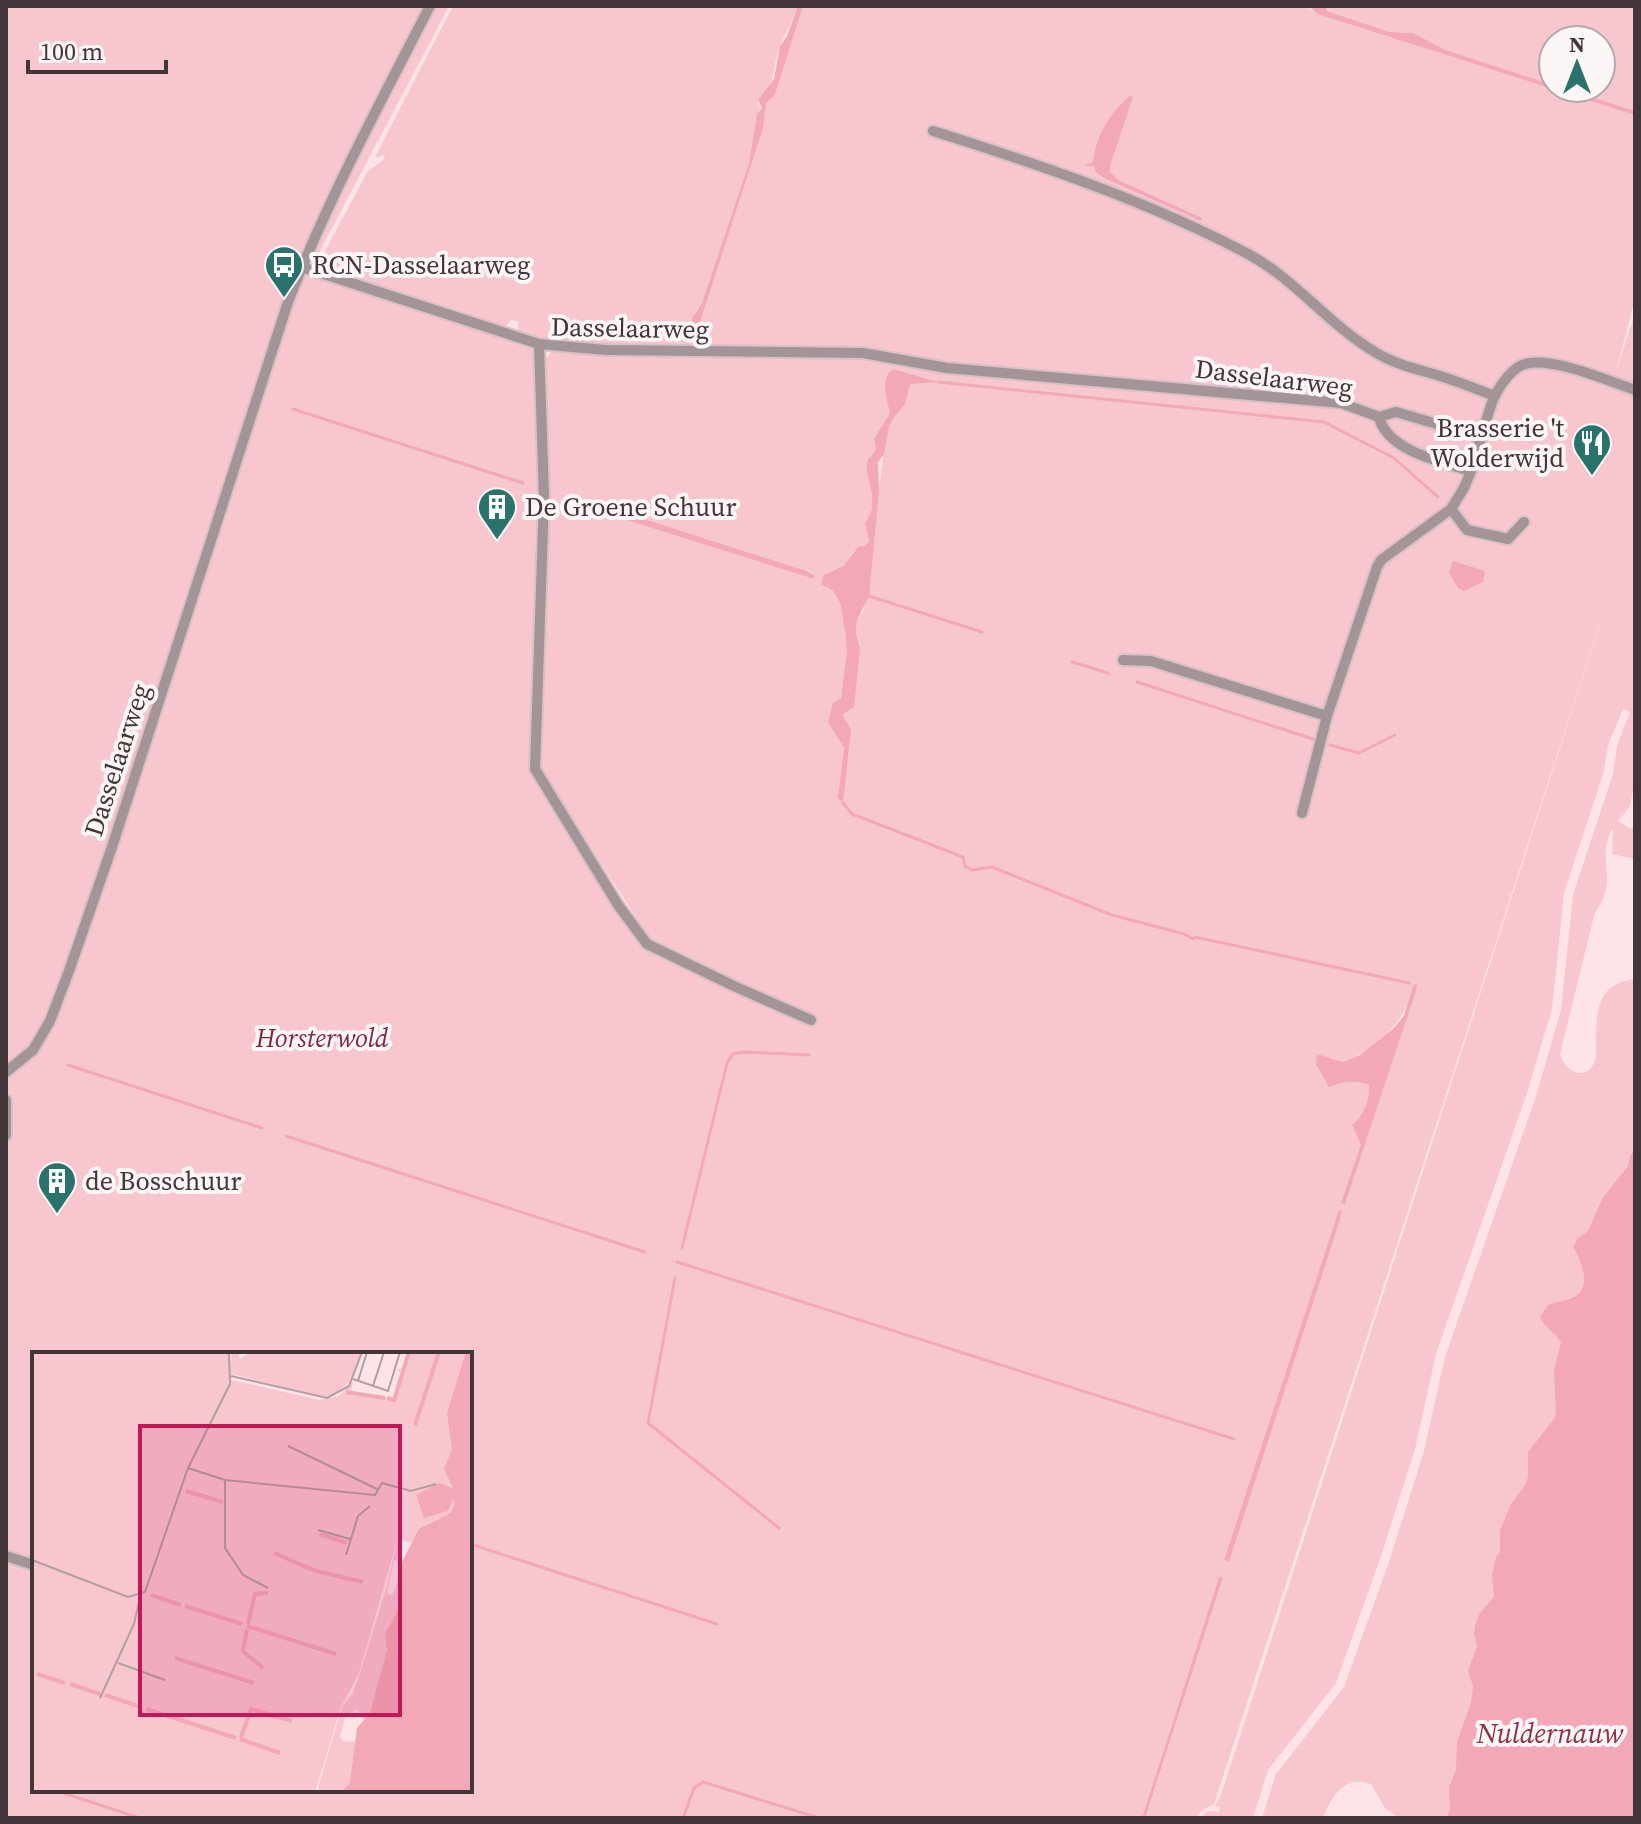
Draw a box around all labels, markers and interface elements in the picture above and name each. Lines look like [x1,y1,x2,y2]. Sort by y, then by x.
scale bar [28,24,166,74]
north arrow [1537,24,1617,104]
text: N [1569,29,1585,59]
text: 100 m [40,35,103,68]
bus stop icon: RCN-Dasselaarweg [263,244,305,299]
place label: RCN-Dasselaarweg [312,247,530,283]
street label: Dasselaarweg [550,309,710,347]
street label: Dasselaarweg [1193,350,1355,406]
place label: Brasserie 't Wolderwijd [1430,410,1565,476]
restaurant icon: Brasserie 't Wolderwijd [1571,422,1613,477]
building icon: De Groene Schuur [476,486,518,541]
place label: De Groene Schuur [525,489,736,525]
street label: Dasselaarweg [75,679,159,841]
park label: Horsterwold [255,1020,389,1056]
building icon: de Bosschuur [36,1160,78,1215]
place label: de Bosschuur [85,1163,241,1199]
inset map [32,1352,472,1792]
water label: Nuldernauw [1476,1714,1624,1752]

